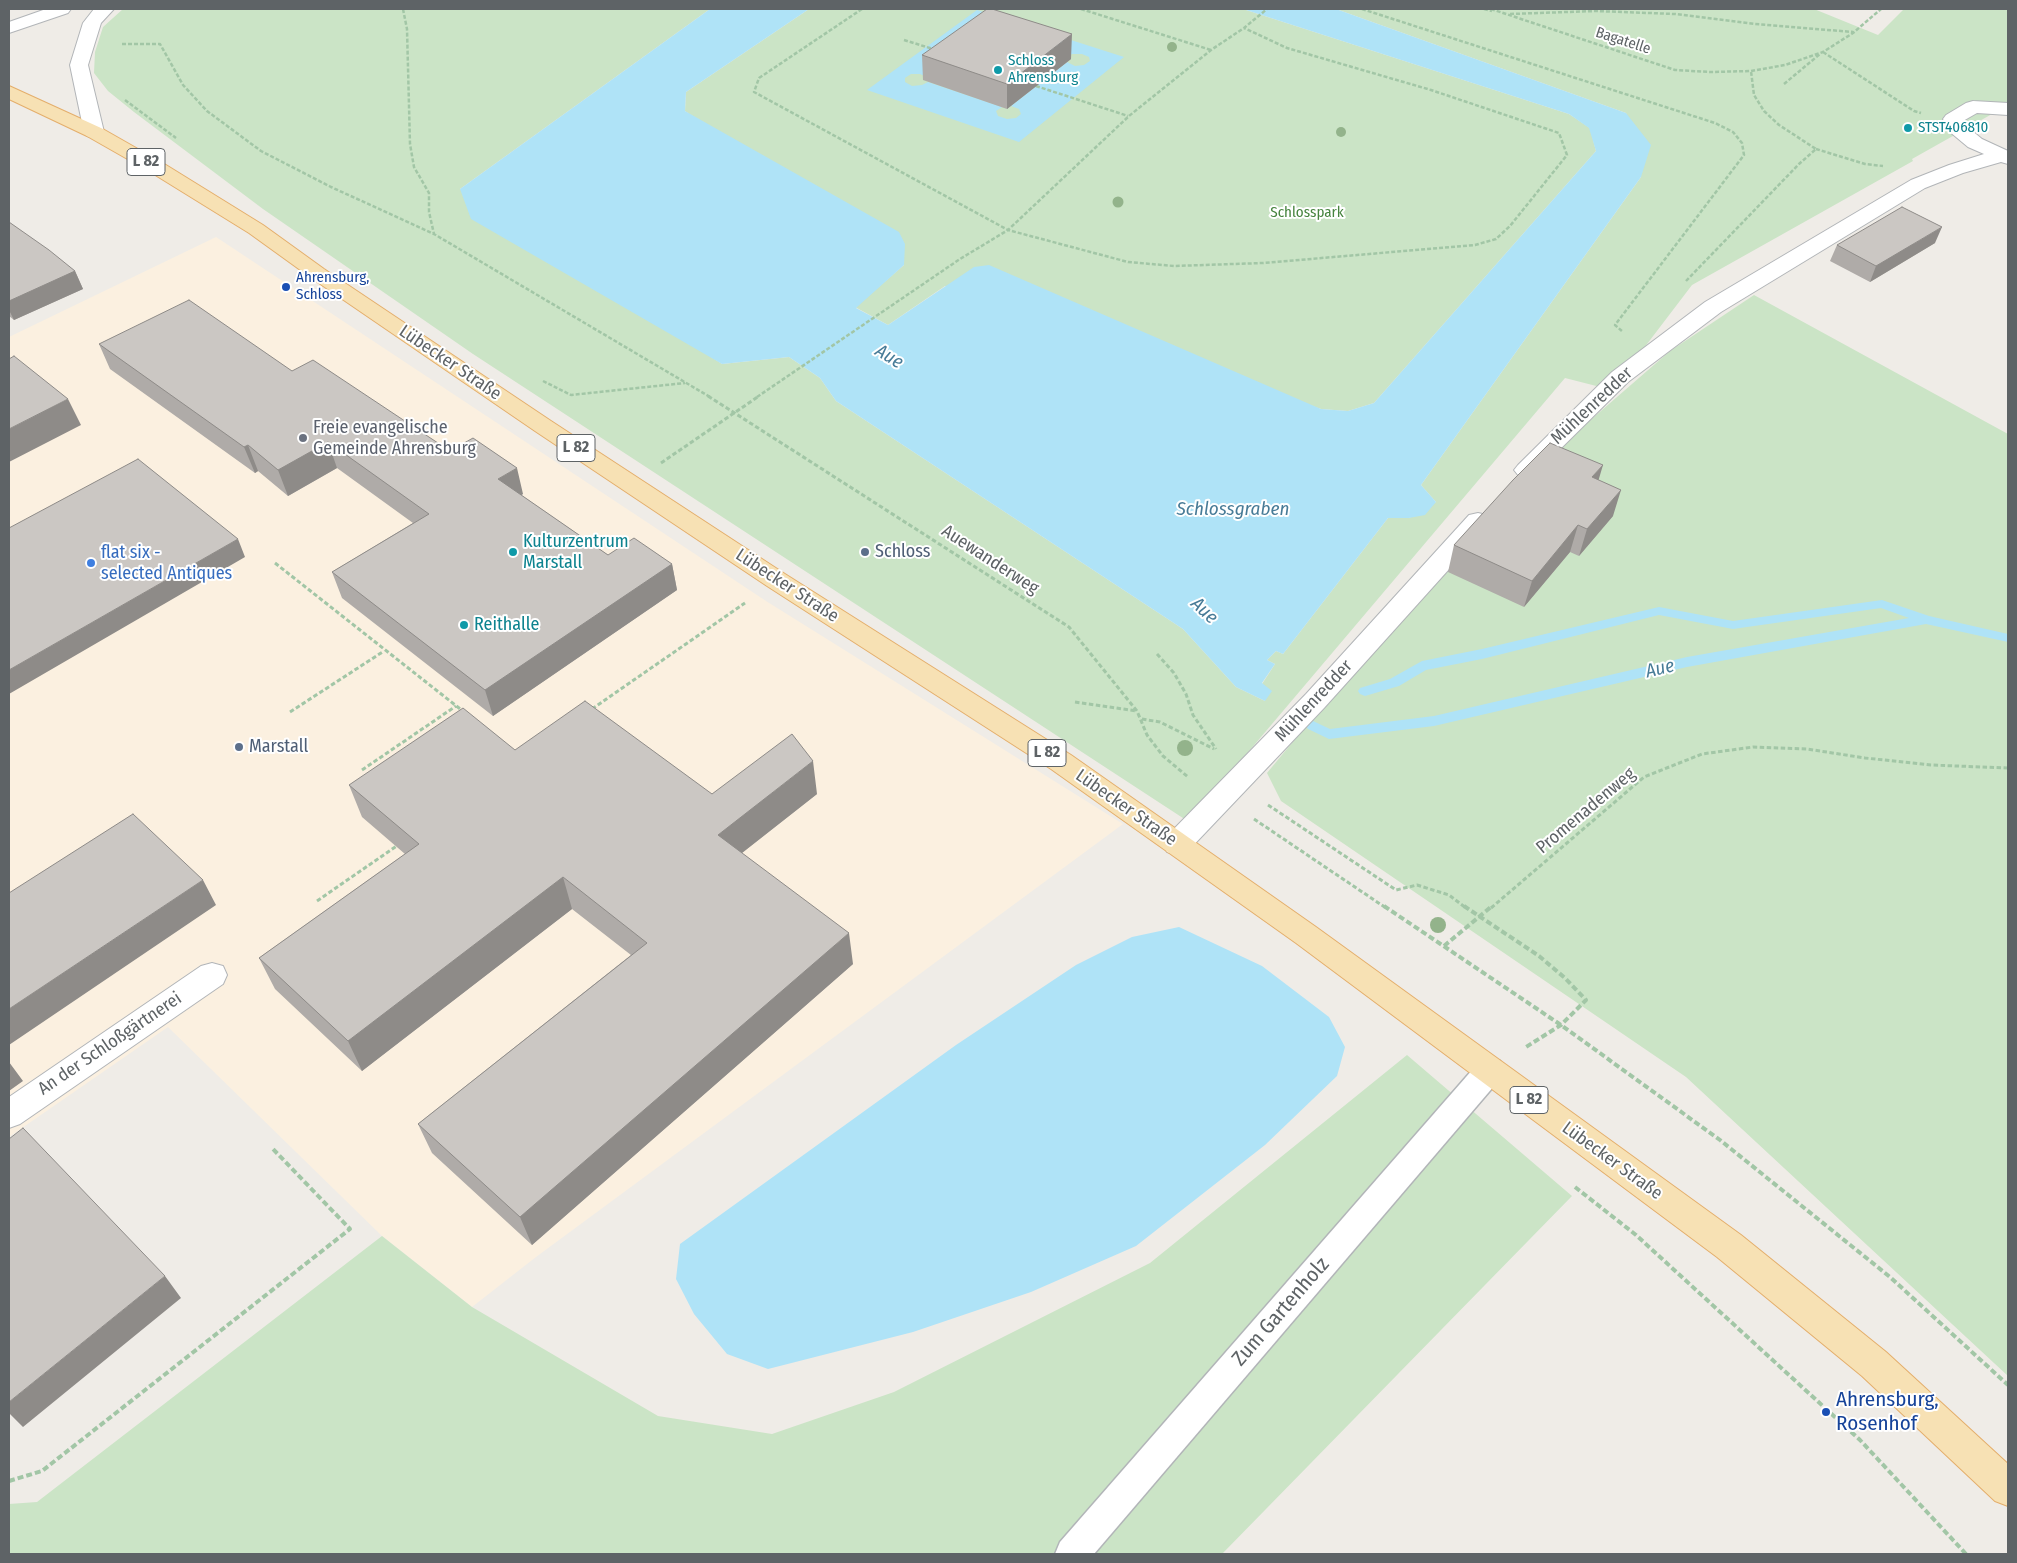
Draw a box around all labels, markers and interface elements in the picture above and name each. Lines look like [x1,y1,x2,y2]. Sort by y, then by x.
street label: Bagatelle [1593,24,1653,58]
place label: Schloss Ahrensburg [1008,52,1078,87]
marker: Schloss Ahrensburg [992,64,1004,76]
place label: STST406810 [1918,119,1988,137]
marker: STST406810 [1902,122,1914,134]
road number: L 82 [127,148,165,176]
park label: Schlosspark [1270,204,1344,222]
place label: Ahrensburg, Schloss [296,269,369,304]
marker: Ahrensburg, Schloss [280,281,292,293]
street label: Lübecker Straße [395,321,505,405]
water label: Aue [871,340,907,374]
street label: Mühlenredder [1547,363,1637,449]
place label: Freie evangelische Gemeinde Ahrensburg [313,417,476,459]
marker: Freie evangelische Gemeinde Ahrensburg [297,432,309,444]
road number: L 82 [557,434,595,462]
water label: Schlossgraben [1177,499,1289,521]
street label: Auewanderweg [937,521,1043,599]
place label: Kulturzentrum Marstall [523,531,629,574]
place label: Schloss [875,541,930,563]
place label: flat six - selected Antiques [101,542,232,584]
street label: Lübecker Straße [731,545,843,627]
marker: Kulturzentrum Marstall [507,546,519,558]
marker: Schloss [859,546,871,558]
marker: flat six - selected Antiques [85,557,97,569]
water label: Aue [1186,593,1222,629]
place label: Reithalle [474,614,539,636]
marker: Reithalle [458,619,470,631]
water label: Aue [1643,655,1677,683]
street label: Mühlenredder [1271,656,1357,746]
place label: Marstall [249,736,308,758]
road number: L 82 [1028,740,1066,766]
marker: Marstall [233,741,245,753]
street label: Promenadenweg [1532,763,1640,859]
street label: Lübecker Straße [1071,765,1181,851]
street label: An der Schloßgärtnerei [34,988,186,1100]
road number: L 82 [1510,1086,1548,1114]
street label: Lübecker Straße [1558,1117,1666,1205]
street label: Zum Gartenholz [1227,1253,1335,1371]
place label: Ahrensburg, Rosenhof [1836,1387,1939,1437]
marker: Ahrensburg, Rosenhof [1820,1406,1832,1418]

